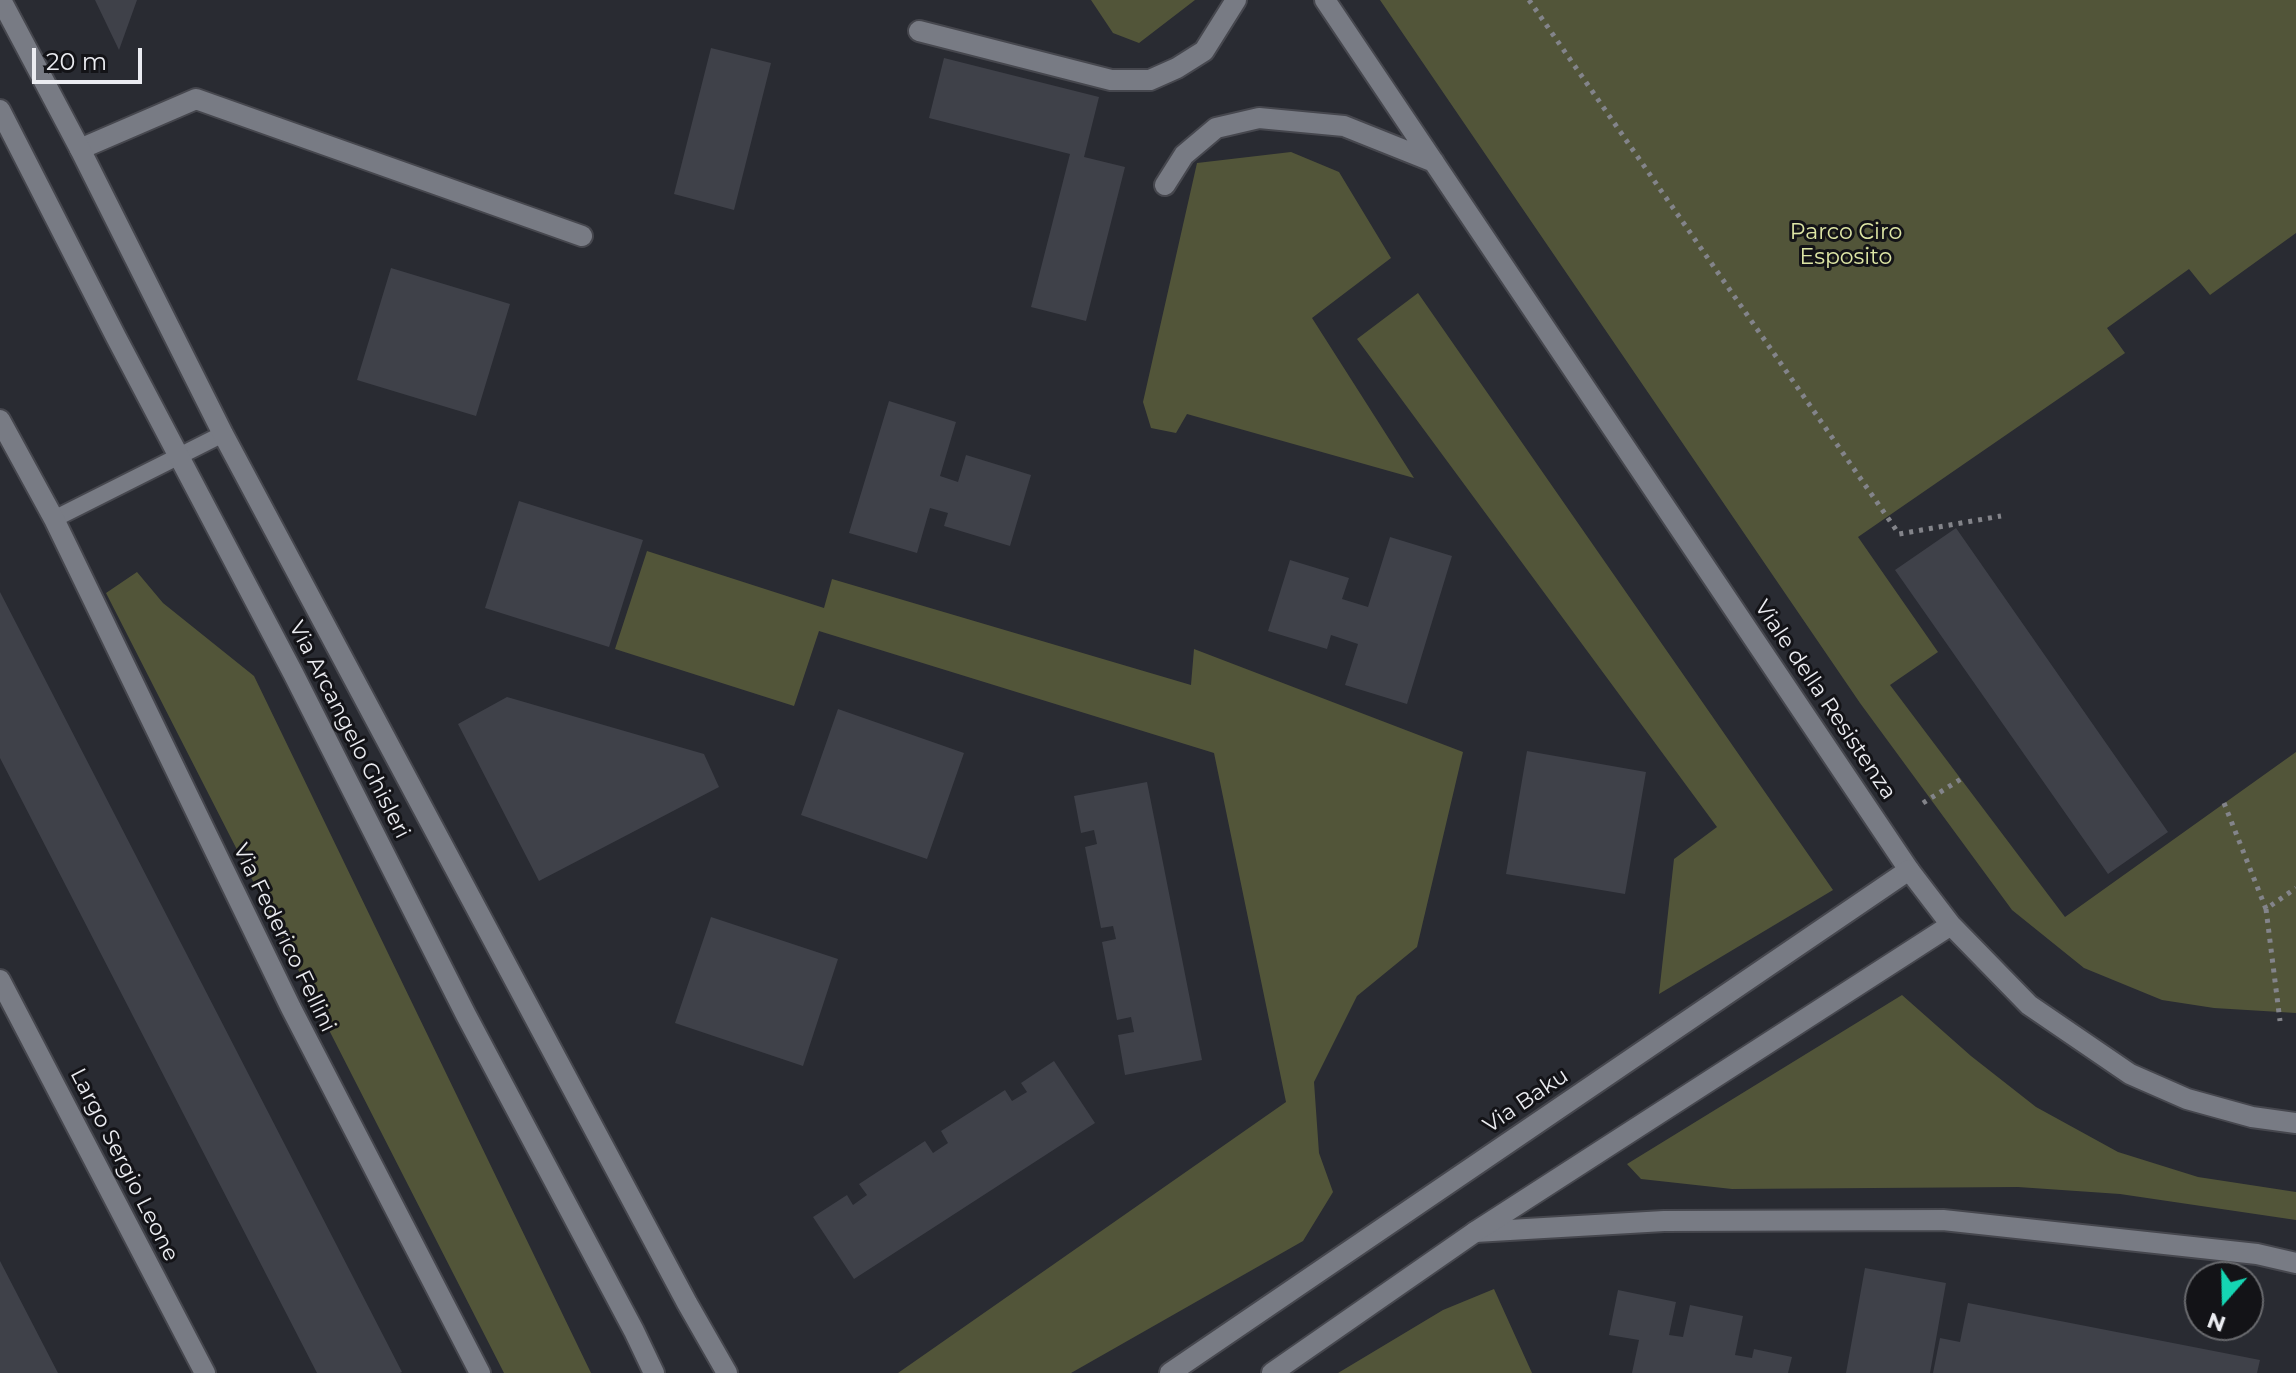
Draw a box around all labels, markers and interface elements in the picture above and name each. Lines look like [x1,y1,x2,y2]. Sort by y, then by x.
scale bar [36,32,146,82]
text: 20 m [46,47,107,76]
park label: Parco Ciro Esposito [1790,220,1902,272]
street label: Viale della Resistenza [1748,595,1902,805]
street label: Via Arcangelo Ghisleri [283,617,415,843]
street label: Via Federico Fellini [227,839,341,1037]
street label: Via Baku [1478,1063,1574,1139]
street label: Largo Sergio Leone [64,1064,184,1266]
north arrow [2184,1261,2264,1341]
text: N [2203,1306,2229,1338]

